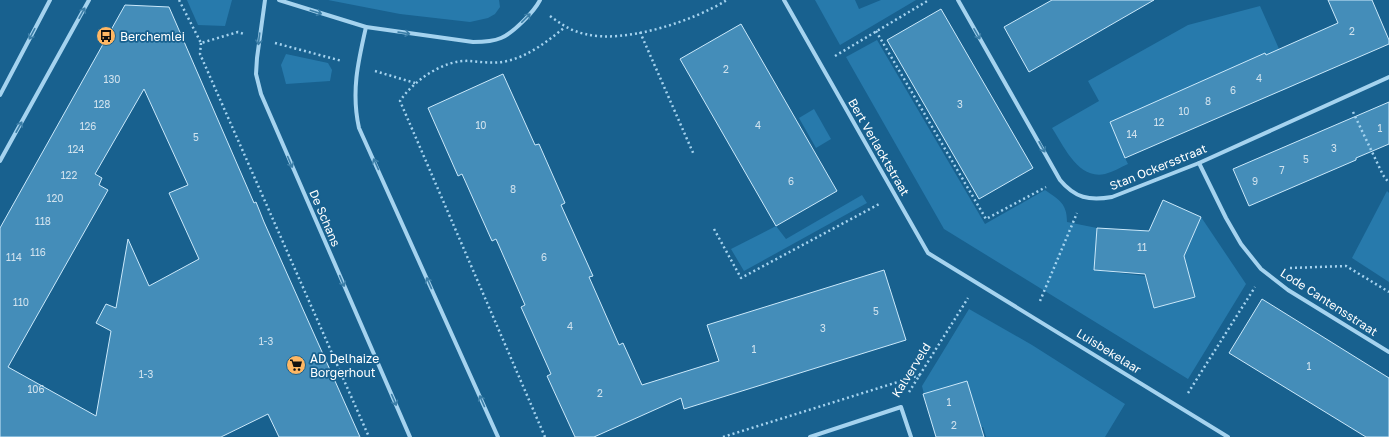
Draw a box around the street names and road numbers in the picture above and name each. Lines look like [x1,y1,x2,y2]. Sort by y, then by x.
street label: Bert Verlacktstraat [845,96,913,198]
street label: Stan Ockersstraat [1107,141,1209,193]
street label: De Schans [306,187,344,249]
street label: Lode Cantensstraat [1278,265,1381,339]
street label: Luisbekelaar [1074,325,1144,377]
street label: Kalverveld [888,340,934,400]

